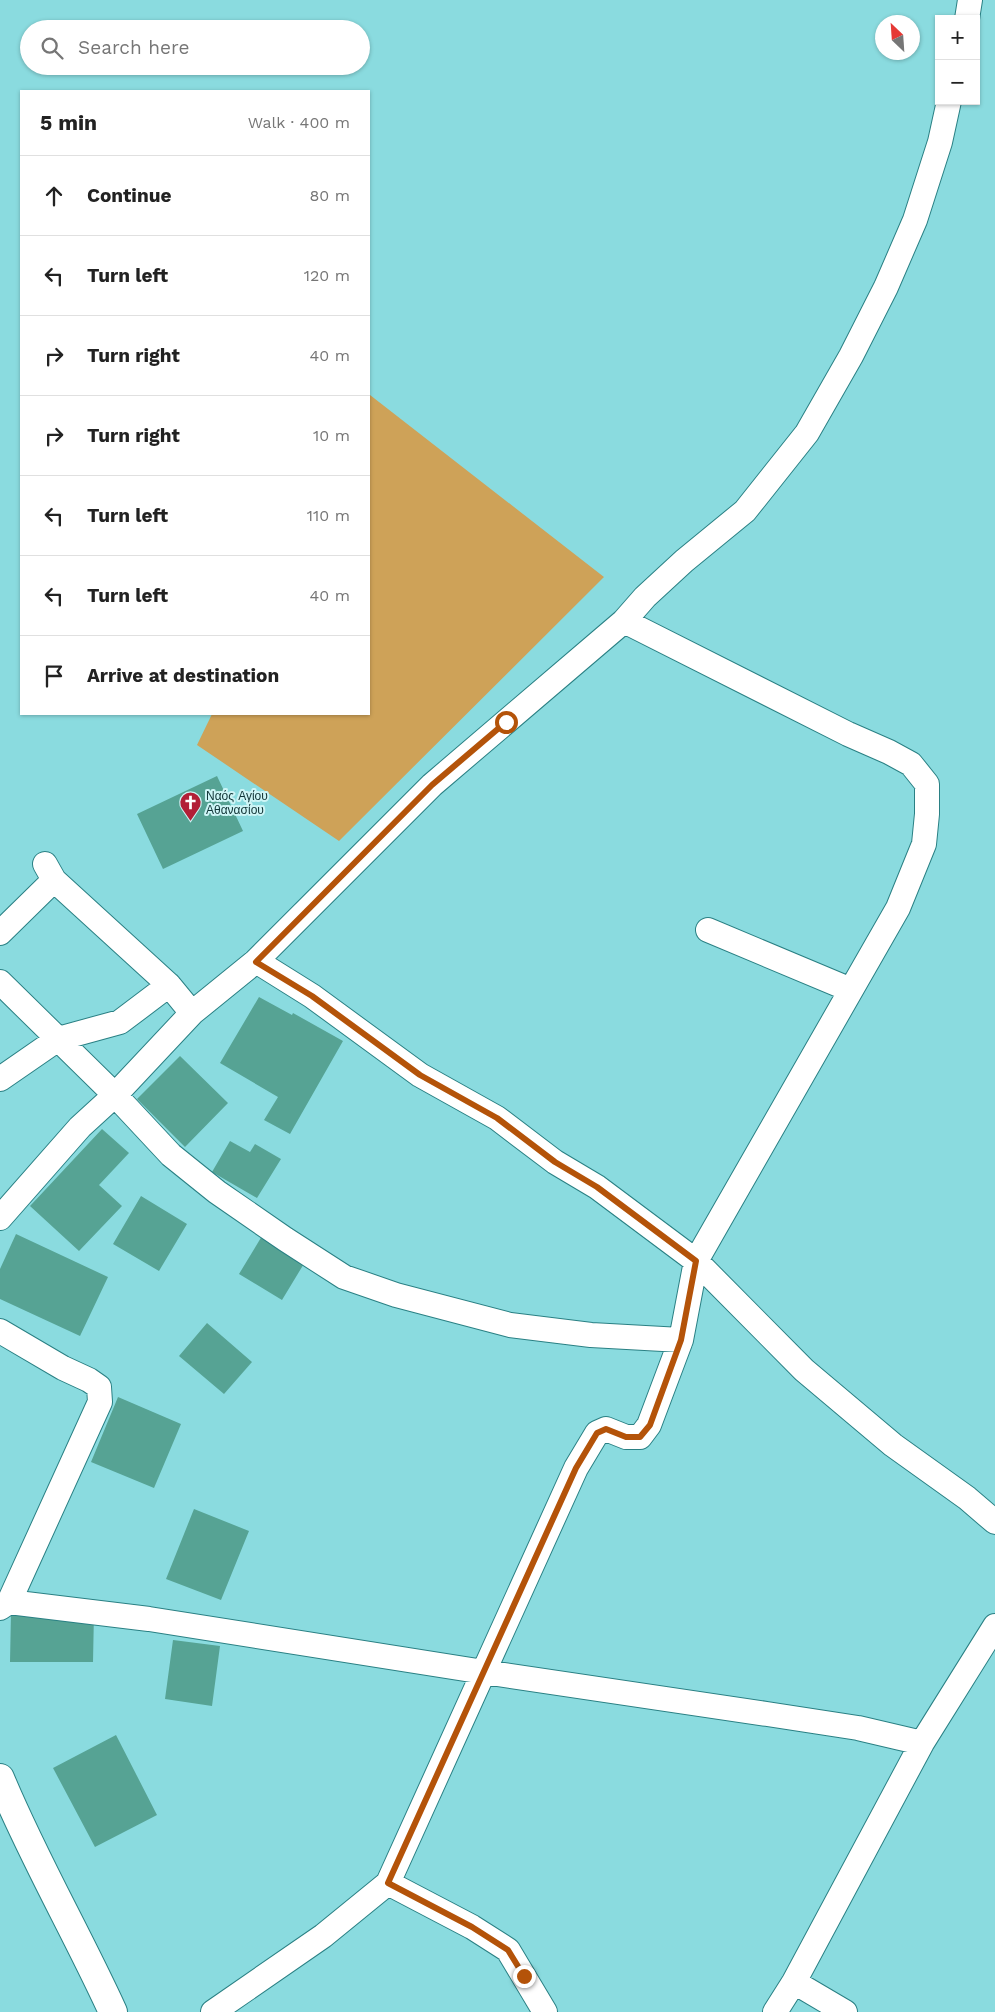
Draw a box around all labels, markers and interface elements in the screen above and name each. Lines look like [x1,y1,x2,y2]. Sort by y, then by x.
north arrow [875,15,920,60]
map controls [935,15,980,105]
button: + [935,15,980,60]
search box [20,20,370,75]
icon: search [38,34,66,62]
text: Search here [78,36,189,59]
button: − [935,60,980,105]
text: 5 min [40,110,97,135]
text: Walk · 400 m [248,113,350,132]
icon: ahead [40,182,68,210]
text: Continue [87,184,171,207]
text: 80 m [309,186,350,205]
icon: left [40,262,68,290]
text: Turn left [87,264,168,287]
text: 120 m [304,266,350,285]
icon: right [40,342,68,370]
text: Turn right [87,344,180,367]
text: 40 m [310,346,350,365]
icon: right [40,422,68,450]
text: Turn right [87,424,180,447]
text: 10 m [313,426,350,445]
icon: left [40,502,68,530]
text: Turn left [87,504,168,527]
text: 110 m [307,506,350,525]
icon: left [40,582,68,610]
text: Turn left [87,584,168,607]
text: 40 m [310,586,350,605]
icon: arrive [40,662,68,690]
text: Arrive at destination [87,664,279,687]
route start [495,711,518,734]
place label: Ναός Αγίου Αθανασίου [206,789,268,817]
church icon: Ναός Αγίου Αθανασίου [178,791,202,822]
route end [513,1965,536,1988]

